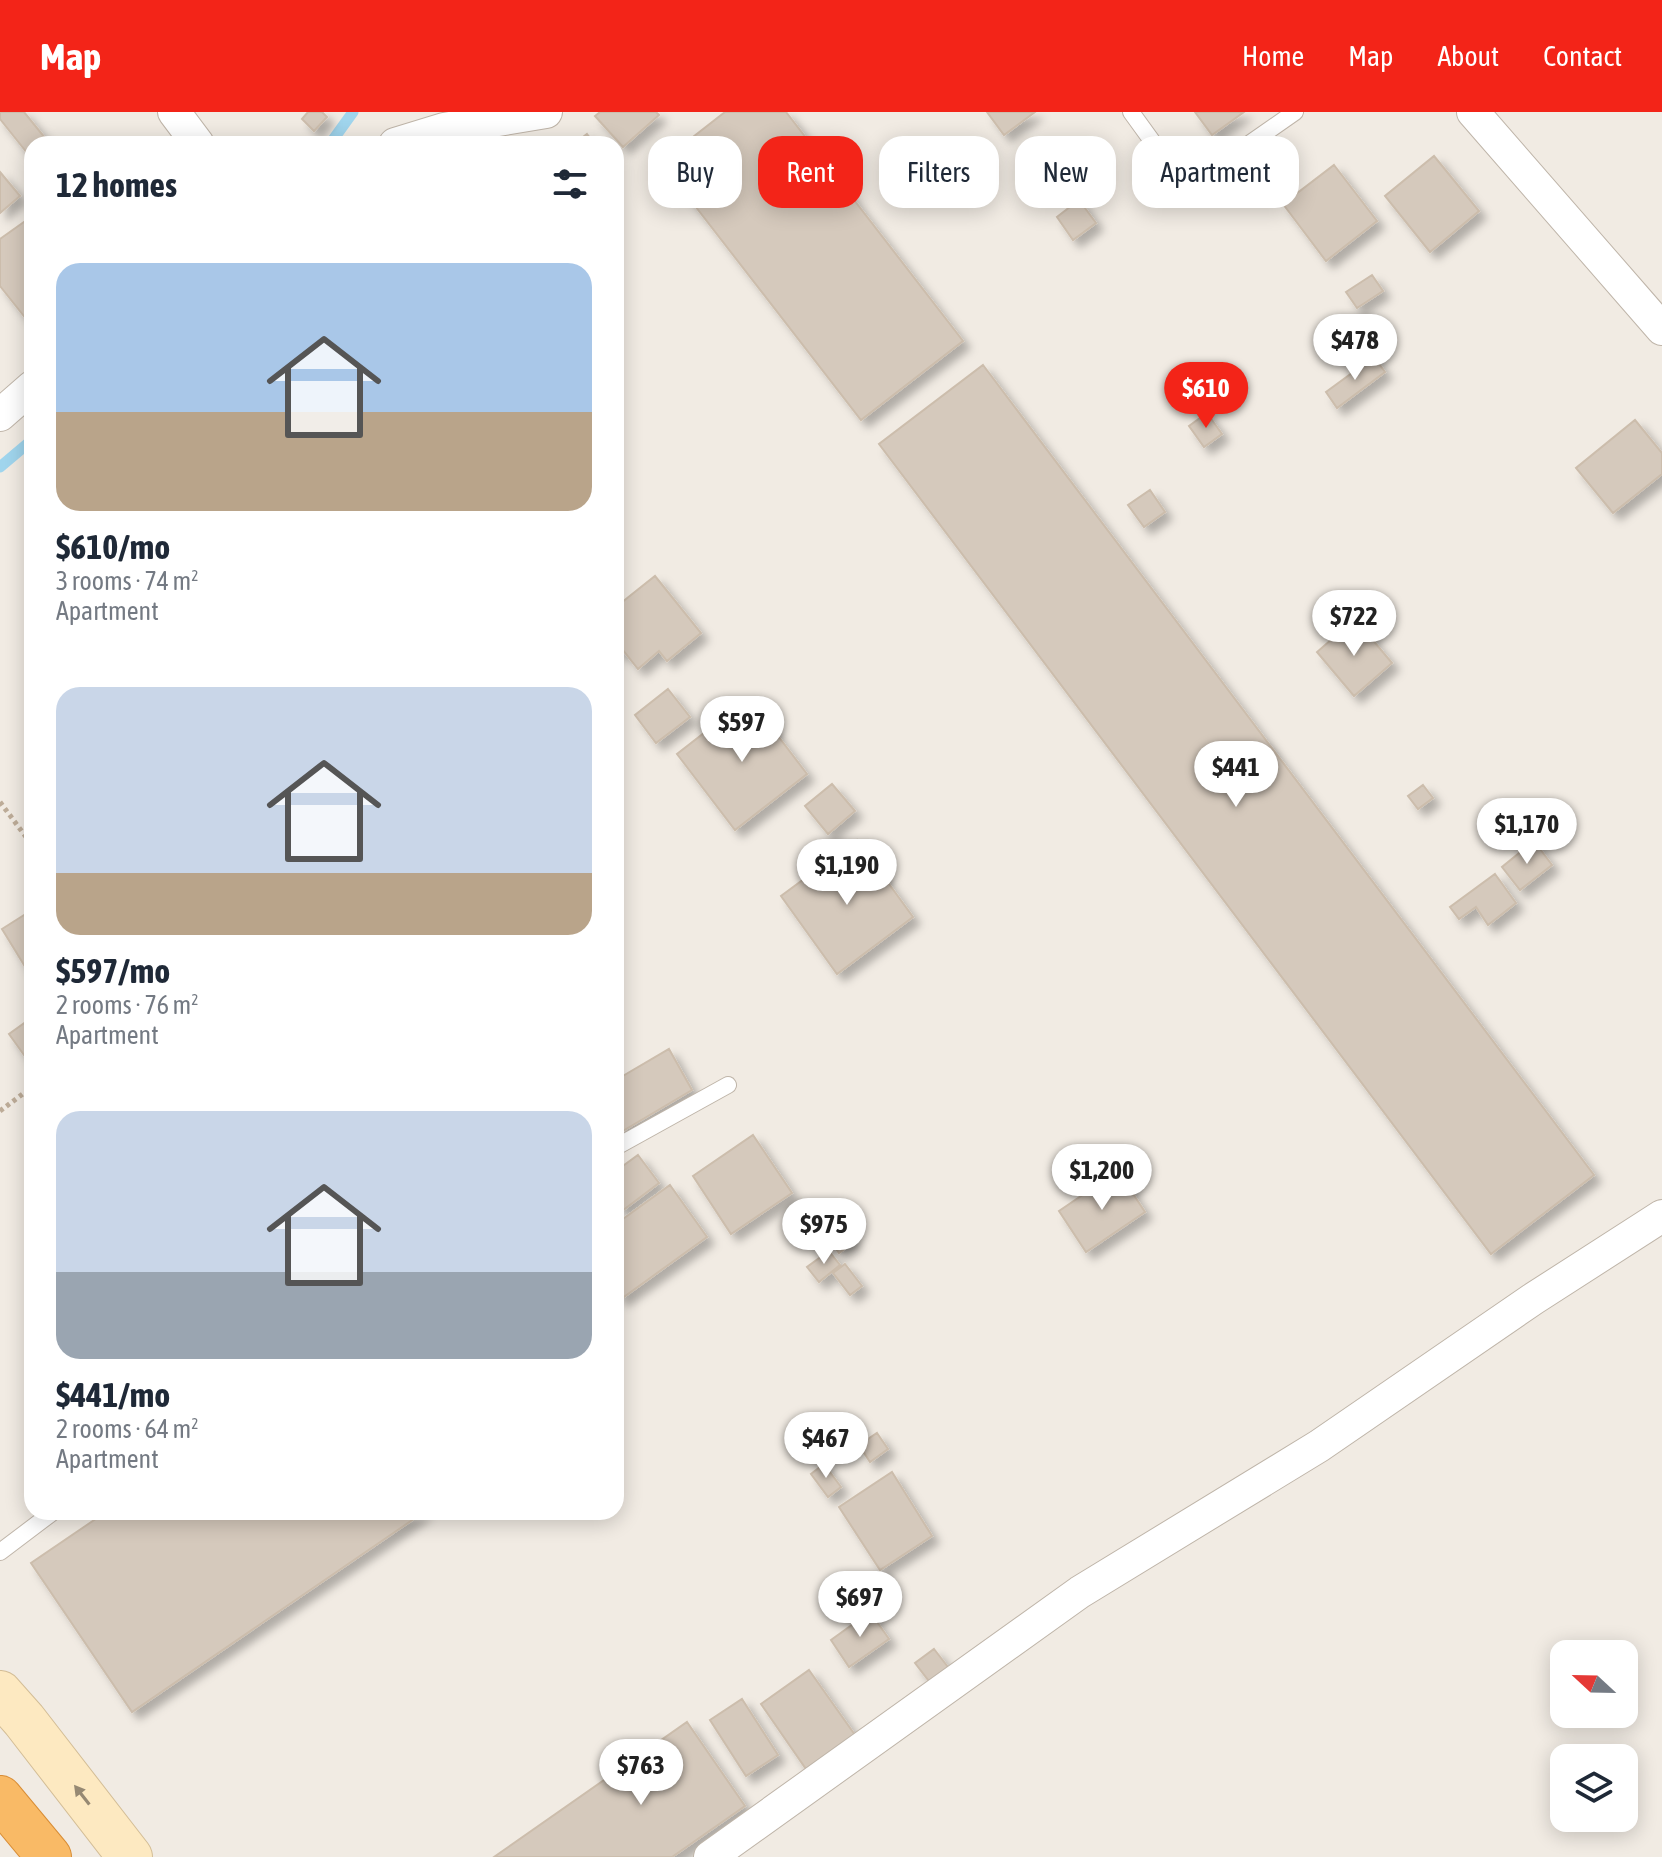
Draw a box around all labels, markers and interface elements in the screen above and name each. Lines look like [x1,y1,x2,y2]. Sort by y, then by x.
text: Map [40,35,101,78]
text: Home [1242,40,1304,72]
text: Map [1348,40,1393,72]
text: About [1437,40,1499,72]
text: Contact [1543,40,1622,72]
chip: Buy [648,136,742,208]
chip: Rent [758,136,863,208]
chip: Filters [879,136,999,208]
chip: New [1015,136,1116,208]
chip: Apartment [1132,136,1299,208]
icon: filters [548,162,592,206]
text: 12 homes [56,165,177,204]
pin: $478 [1308,314,1402,382]
icon: home [252,315,396,459]
text: $478 [1331,325,1379,355]
pin: $610 [1159,362,1253,430]
text: $610 [1182,373,1230,403]
text: $610/mo [56,527,170,566]
text: 3 rooms · 74 m² [56,566,198,596]
pin: $722 [1307,590,1401,658]
text: Apartment [56,596,159,626]
text: $722 [1330,601,1378,631]
pin: $597 [695,696,789,764]
text: $597 [718,707,766,737]
icon: home [252,739,396,883]
pin: $441 [1189,741,1283,809]
text: $441 [1212,752,1260,782]
pin: $1,170 [1462,798,1592,866]
text: $1,170 [1495,809,1559,839]
pin: $1,190 [782,839,912,907]
text: $1,190 [815,850,879,880]
text: $597/mo [56,951,170,990]
text: 2 rooms · 76 m² [56,990,198,1020]
text: Apartment [56,1020,159,1050]
pin: $1,200 [1037,1144,1167,1212]
text: $1,200 [1070,1155,1134,1185]
icon: home [252,1163,396,1307]
pin: $975 [777,1198,871,1266]
text: $975 [800,1209,848,1239]
text: $441/mo [56,1375,170,1414]
pin: $467 [779,1412,873,1480]
text: 2 rooms · 64 m² [56,1414,198,1444]
text: $467 [802,1423,850,1453]
text: Apartment [56,1444,159,1474]
pin: $697 [813,1571,907,1639]
text: $697 [836,1582,884,1612]
north arrow [1550,1640,1638,1728]
map controls [1550,1640,1638,1832]
pin: $763 [594,1739,688,1807]
button: layers [1550,1744,1638,1832]
text: $763 [617,1750,665,1780]
one-way arrow [75,1785,91,1805]

